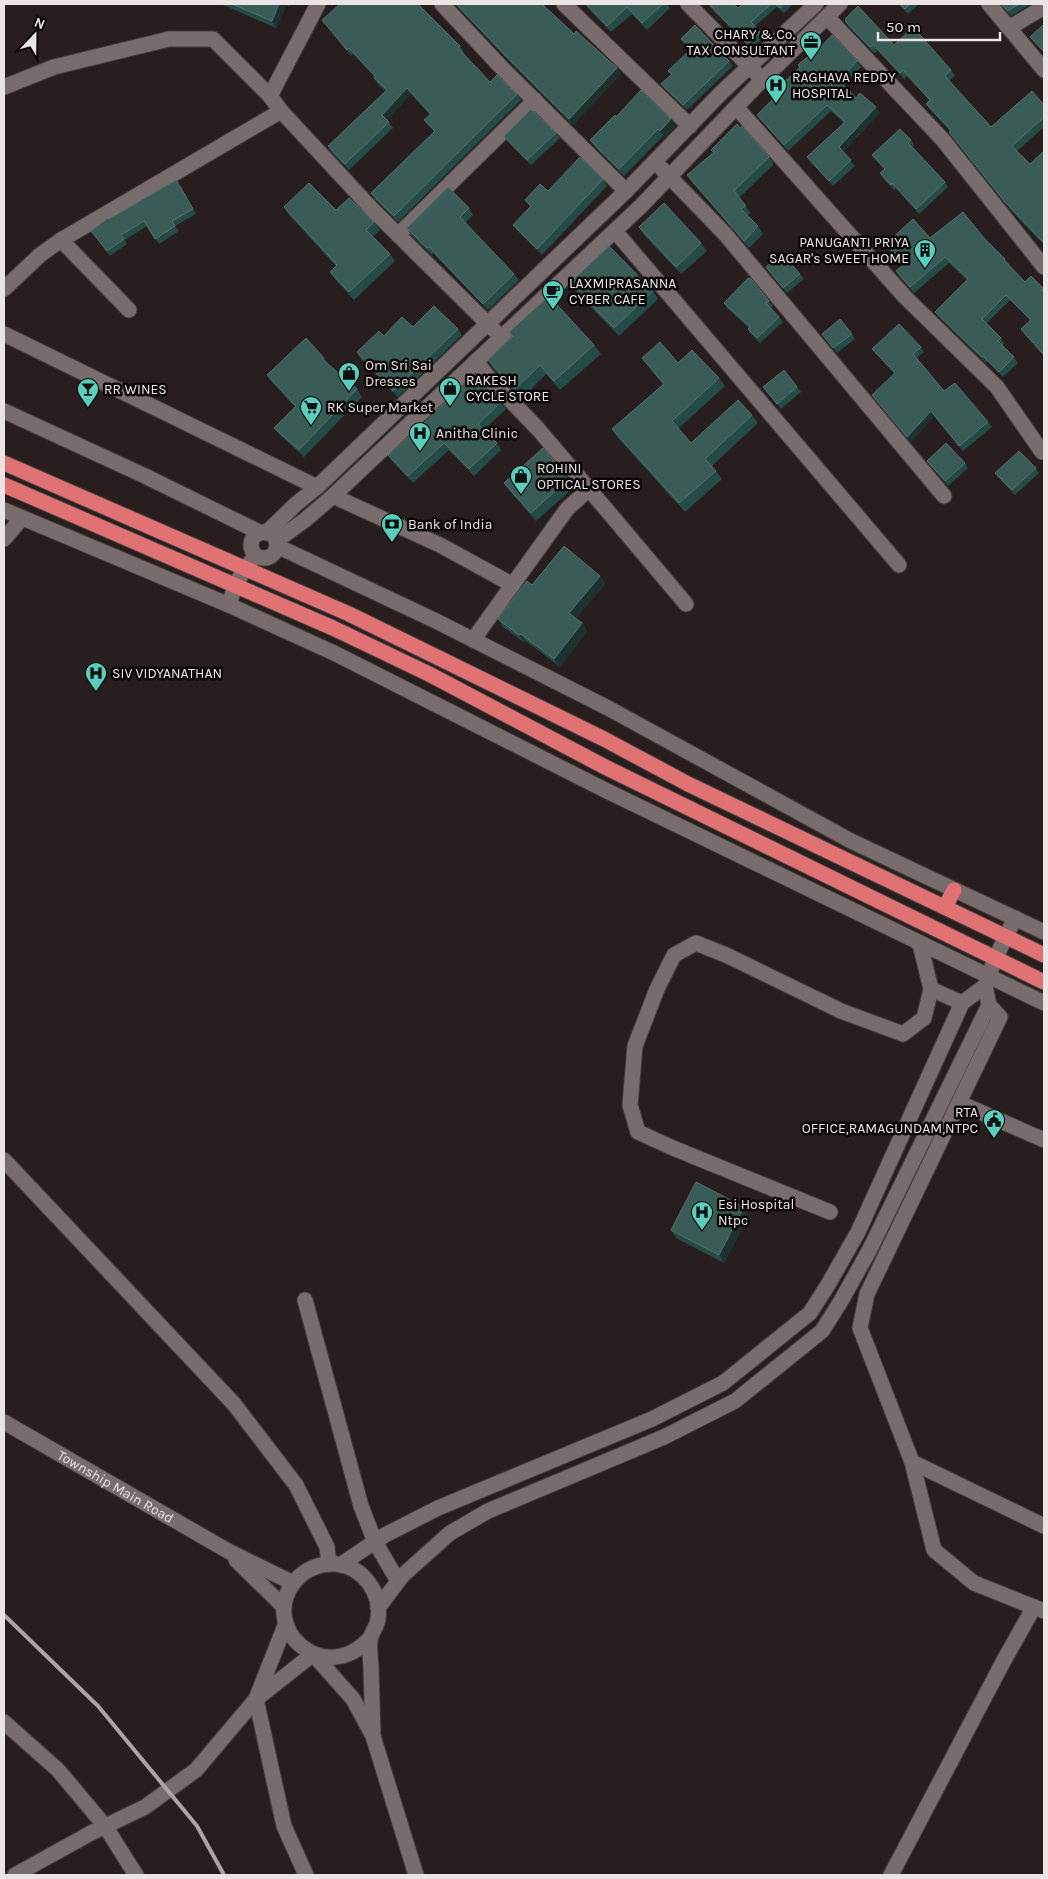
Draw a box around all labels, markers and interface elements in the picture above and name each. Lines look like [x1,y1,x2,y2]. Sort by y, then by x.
north arrow [10,10,60,60]
scale bar [878,10,1000,42]
text: N [32,14,48,33]
text: 50 m [886,18,921,36]
place label: CHARY & Co. TAX CONSULTANT [686,26,795,59]
office icon: CHARY & Co. TAX CONSULTANT [799,30,823,61]
place label: RAGHAVA REDDY HOSPITAL [792,69,896,102]
hospital icon: RAGHAVA REDDY HOSPITAL [764,73,788,104]
place label: PANUGANTI PRIYA SAGAR's SWEET HOME [769,234,909,267]
building icon: PANUGANTI PRIYA SAGAR's SWEET HOME [913,238,937,269]
place label: LAXMIPRASANNA CYBER CAFE [569,275,676,308]
cafe icon: LAXMIPRASANNA CYBER CAFE [541,279,565,310]
place label: Om Sri Sai Dresses [365,357,432,390]
shop icon: Om Sri Sai Dresses [337,361,361,392]
place label: RAKESH CYCLE STORE [466,372,549,405]
shop icon: RAKESH CYCLE STORE [438,376,462,407]
bar icon: RR WINES [76,377,100,408]
place label: RR WINES [104,381,167,398]
supermarket icon: RK Super Market [299,395,323,426]
place label: RK Super Market [327,399,433,416]
hospital icon: Anitha Clinic [408,421,432,452]
place label: Anitha Clinic [436,425,518,442]
place label: ROHINI OPTICAL STORES [537,460,641,493]
shop icon: ROHINI OPTICAL STORES [509,464,533,495]
bank icon: Bank of India [380,512,404,543]
place label: Bank of India [408,516,492,533]
hospital icon: SIV VIDYANATHAN [84,661,108,692]
place label: SIV VIDYANATHAN [112,665,222,682]
place label: RTA OFFICE,RAMAGUNDAM,NTPC [802,1104,978,1137]
public building icon: RTA OFFICE,RAMAGUNDAM,NTPC [982,1108,1006,1139]
place label: Esi Hospital Ntpc [718,1196,794,1229]
hospital icon: Esi Hospital Ntpc [690,1200,714,1231]
street label: Township Main Road [55,1446,177,1527]

